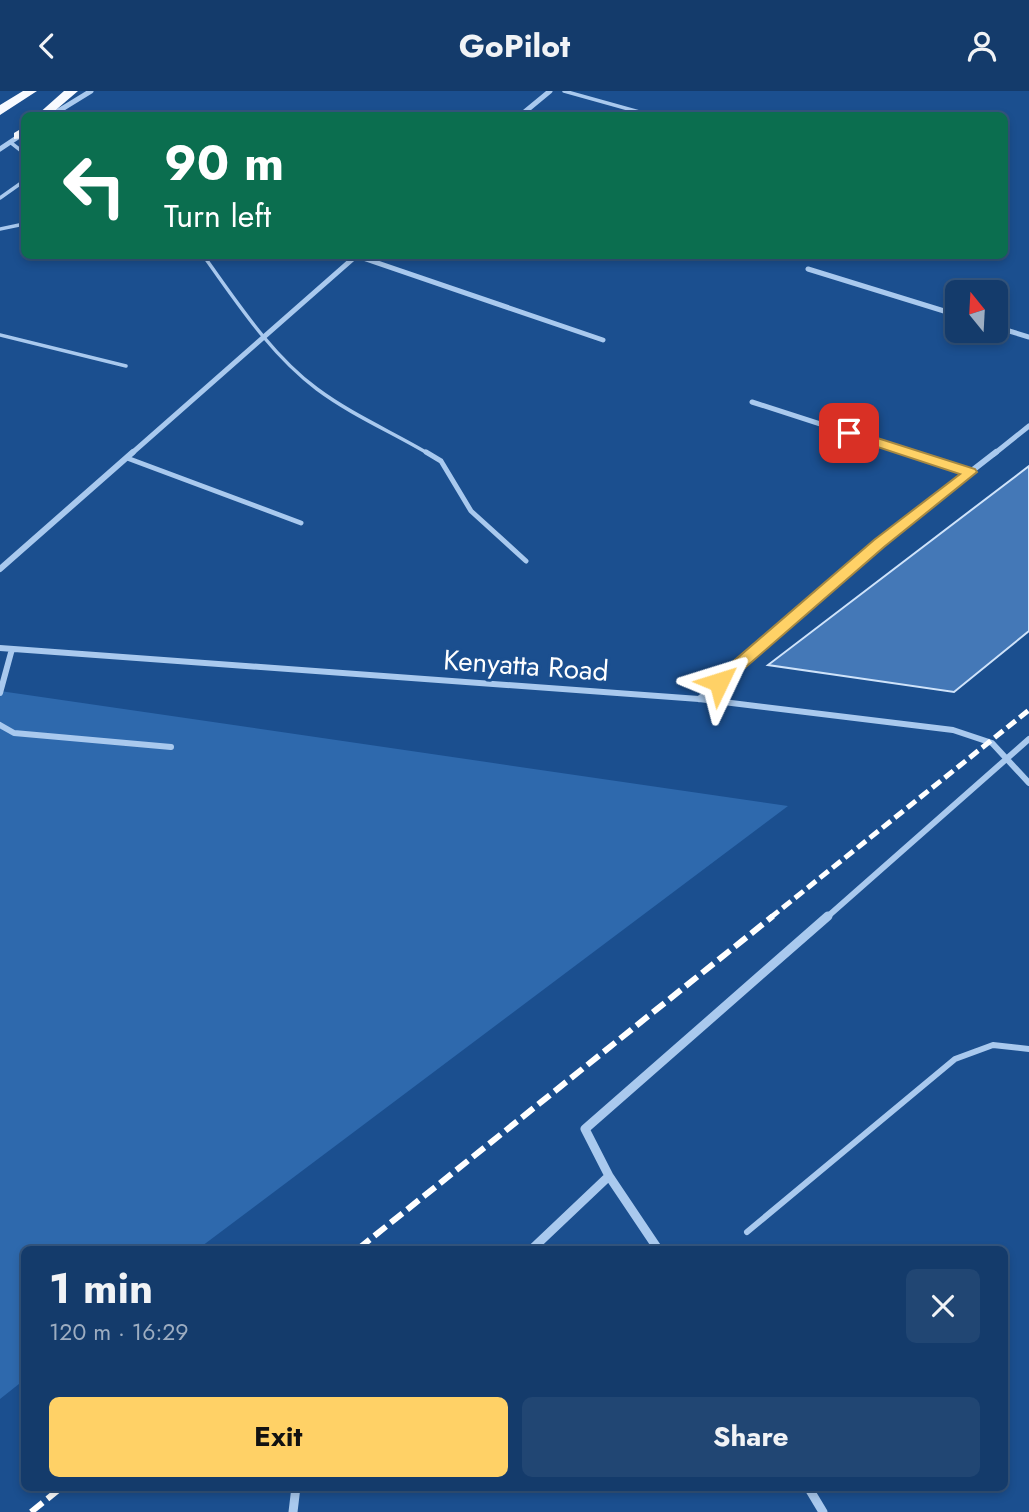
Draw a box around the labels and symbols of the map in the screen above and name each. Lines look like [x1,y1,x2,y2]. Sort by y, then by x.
north arrow [945,280,1008,343]
pin [819,403,879,463]
street label: Kenyatta Road [442,639,610,692]
position arrow [682,645,756,719]

